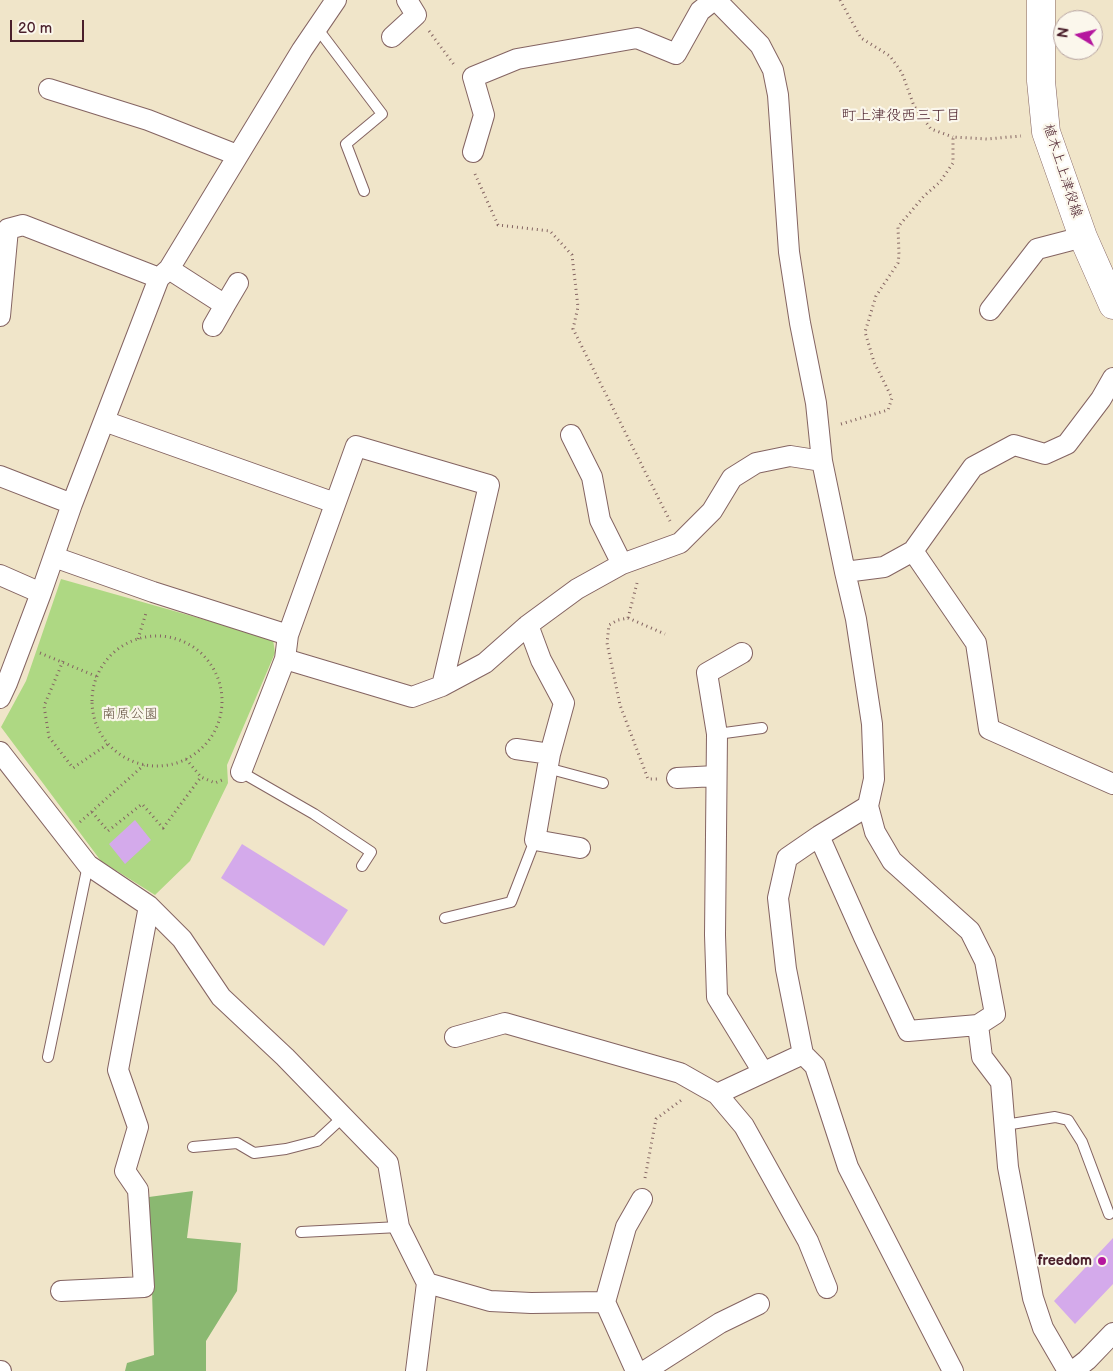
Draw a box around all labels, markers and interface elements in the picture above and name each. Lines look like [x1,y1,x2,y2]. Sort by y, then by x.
scale bar [12,10,86,42]
north arrow [1053,10,1103,60]
text: 20 m [18,19,52,38]
text: N [1054,26,1073,39]
district label: 町上津役西三丁目 [841,107,961,125]
street label: 植木上上津役線 [1039,122,1085,220]
park label: 南原公園 [102,706,158,722]
place label: freedom [1037,1253,1092,1269]
marker: freedom [1096,1255,1108,1267]

